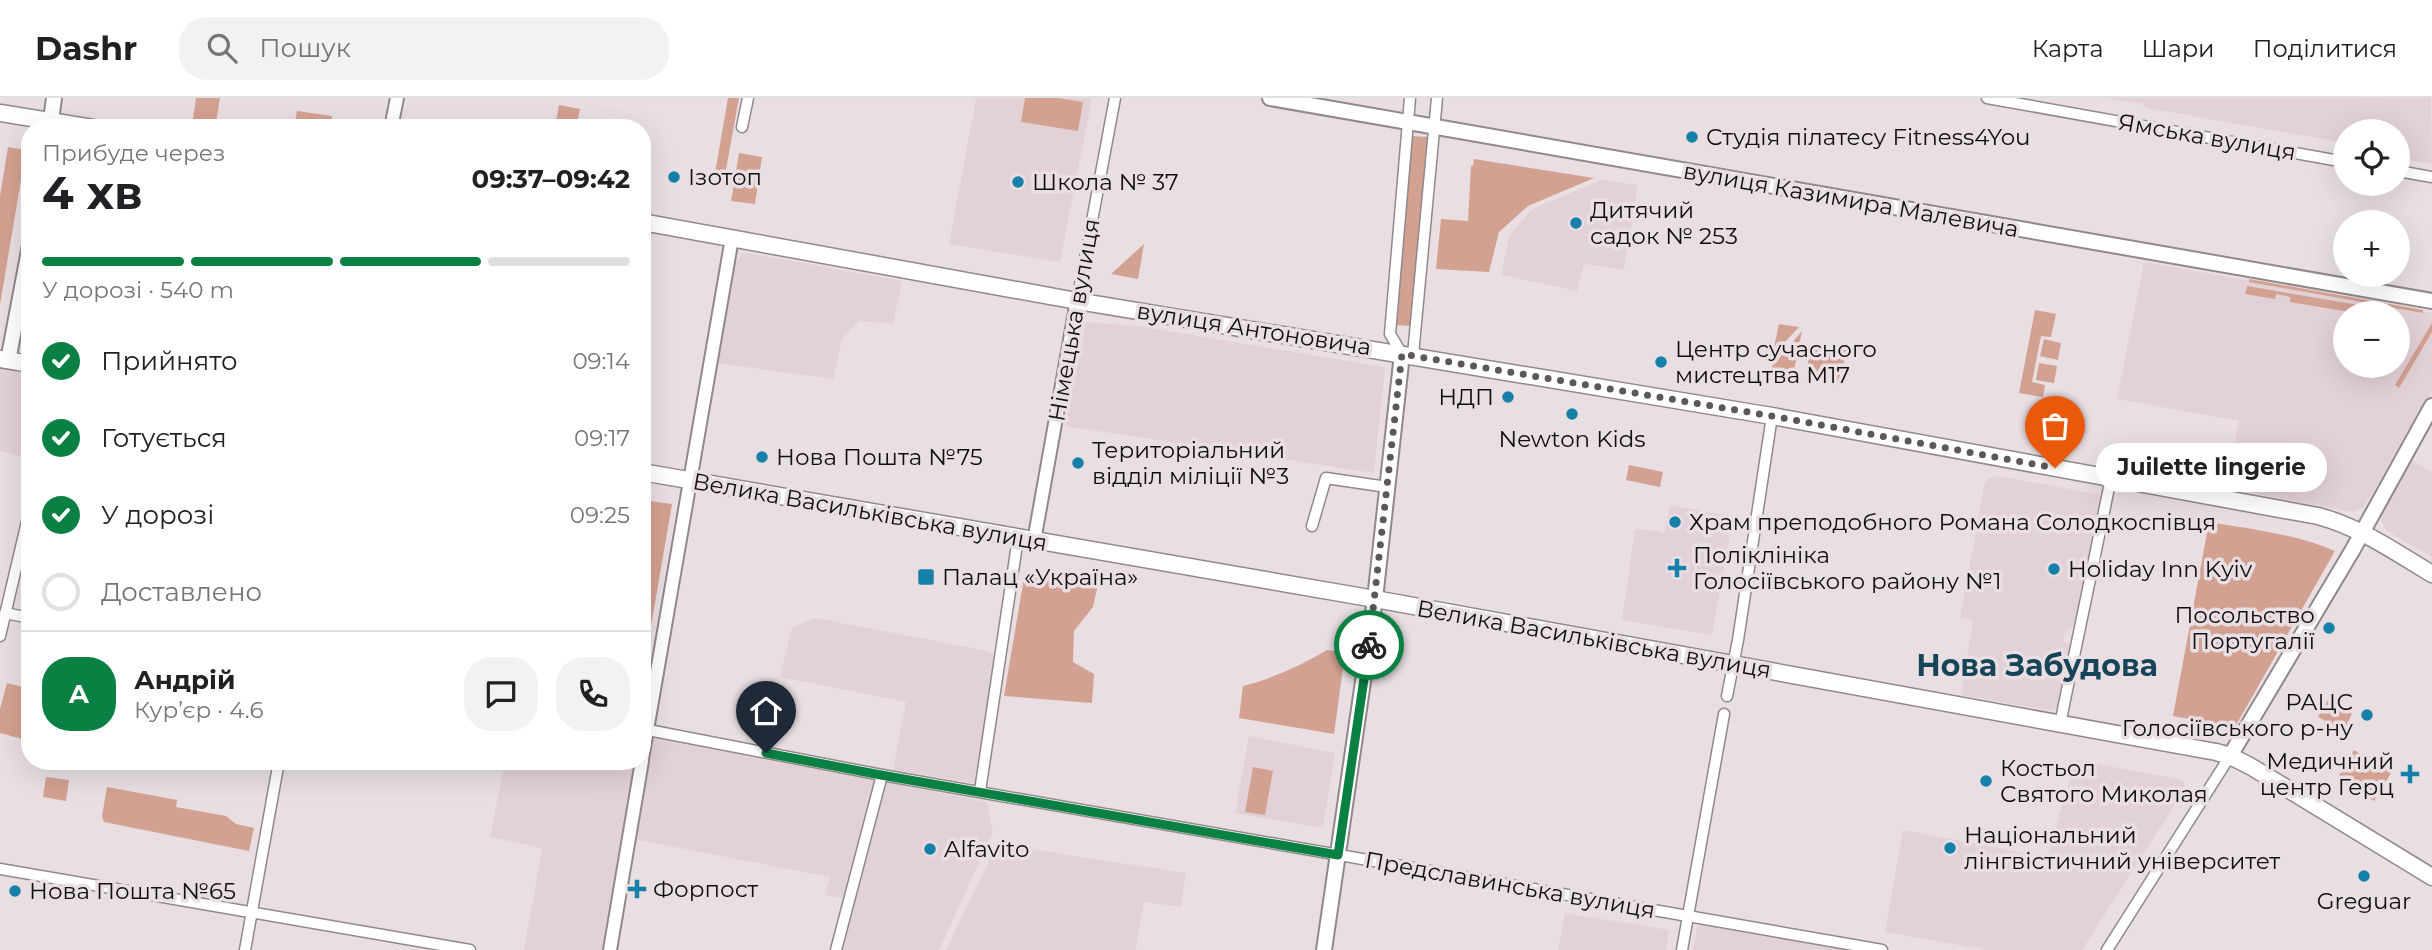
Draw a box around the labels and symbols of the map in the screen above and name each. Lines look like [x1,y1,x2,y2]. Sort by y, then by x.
street label: Ямська вулиця [2116,108,2298,166]
place label: Студія пілатесу Fitness4You [1706,123,2031,151]
marker: Студія пілатесу Fitness4You [1684,129,1700,145]
street label: вулиця Казимира Малевича [1681,157,2021,243]
place label: Ізотоп [688,163,762,191]
place label: Школа № 37 [1032,168,1179,196]
marker: Ізотоп [666,169,682,185]
marker: Школа № 37 [1010,174,1026,190]
place label: Дитячий садок № 253 [1590,196,1738,250]
marker: Дитячий садок № 253 [1568,215,1584,231]
street label: Німецька вулиця [1042,217,1106,423]
street label: вулиця Антоновича [1135,297,1373,361]
place label: Центр сучасного мистецтва M17 [1675,335,1877,389]
marker: Центр сучасного мистецтва M17 [1653,354,1669,370]
place label: НДП [1438,383,1494,411]
marker: НДП [1500,389,1516,405]
pin [2025,396,2085,468]
marker: Newton Kids [1564,406,1580,422]
place label: Newton Kids [1499,425,1646,453]
place label: Територіальний відділ міліції №3 [1092,436,1289,490]
place label: Нова Пошта №75 [776,443,983,471]
callout: Juilette lingerie [2097,444,2328,492]
marker: Нова Пошта №75 [754,449,770,465]
marker: Територіальний відділ міліції №3 [1070,455,1086,471]
street label: Велика Васильківська вулиця [691,467,1049,557]
place label: Храм преподобного Романа Солодкоспівця [1689,508,2216,536]
marker: Храм преподобного Романа Солодкоспівця [1667,514,1683,530]
place label: Поліклініка Голосіївського району №1 [1693,541,2002,595]
place label: Holiday Inn Kyiv [2068,555,2253,583]
marker: Поліклініка Голосіївського району №1 [1667,558,1687,578]
marker: Holiday Inn Kyiv [2046,561,2062,577]
place label: Палац «Україна» [942,563,1138,591]
marker: Палац «Україна» [916,567,936,587]
street label: Велика Васильківська вулиця [1415,594,1773,684]
place label: Посольство Португалії [2174,601,2315,655]
courier [1334,610,1404,680]
marker: Посольство Португалії [2321,620,2337,636]
district label: Нова Забудова [1916,647,2158,684]
pin [736,681,796,753]
place label: РАЦС Голосіївського р-ну [2122,688,2353,742]
marker: РАЦС Голосіївського р-ну [2359,707,2375,723]
place label: Медичний центр Герц [2260,747,2394,801]
place label: Костьол Святого Миколая [2000,754,2208,808]
marker: Медичний центр Герц [2400,764,2420,784]
marker: Костьол Святого Миколая [1978,773,1994,789]
place label: Національний лінгвістичний університет [1964,821,2280,875]
place label: Alfavito [944,835,1029,863]
marker: Національний лінгвістичний університет [1942,840,1958,856]
marker: Alfavito [922,841,938,857]
street label: Предславинська вулиця [1363,846,1657,924]
marker: Greguar [2356,868,2372,884]
place label: Форпост [653,875,758,903]
place label: Нова Пошта №65 [29,877,236,905]
marker: Форпост [627,879,647,899]
marker: Нова Пошта №65 [7,883,23,899]
place label: Greguar [2317,887,2411,915]

